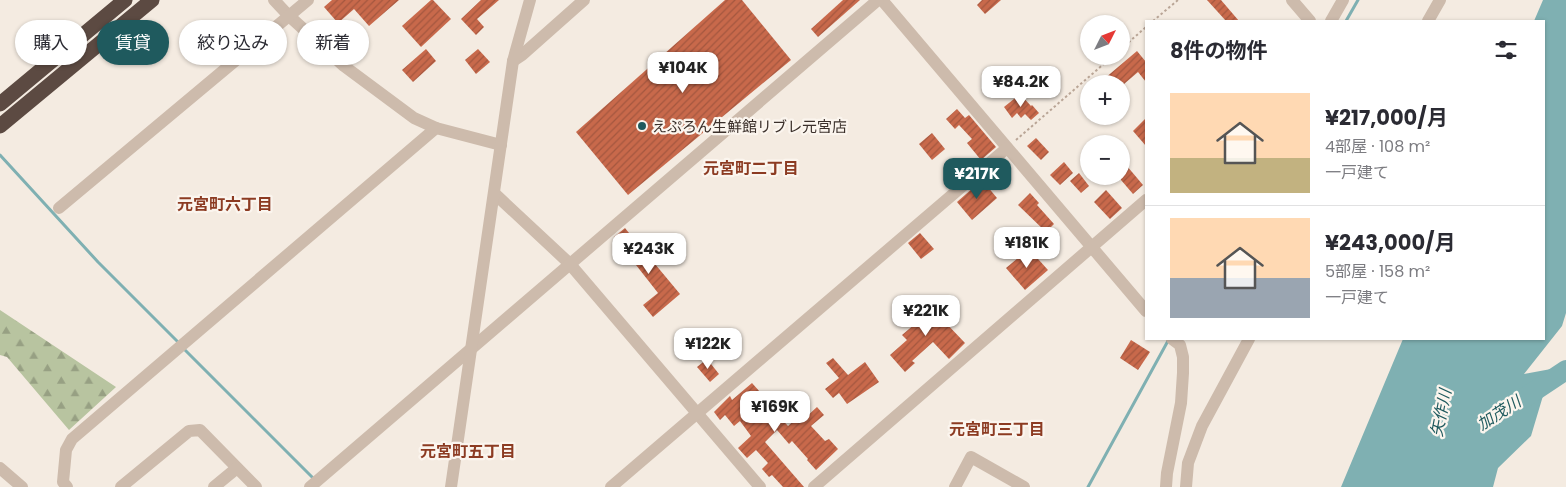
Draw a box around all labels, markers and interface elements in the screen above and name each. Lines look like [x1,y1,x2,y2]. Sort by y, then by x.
north arrow [1080,15,1130,65]
map controls [1080,15,1130,185]
chip: 購入 [15,20,87,65]
chip: 賃貸 [97,20,169,65]
chip: 絞り込み [179,20,287,65]
chip: 新着 [297,20,369,65]
text: 8件の物件 [1170,36,1268,65]
icon: filters [1492,36,1520,64]
pin: ¥104K [648,52,718,94]
text: ¥104K [658,56,708,79]
pin: ¥84.2K [980,66,1062,108]
text: ¥84.2K [993,70,1049,93]
button: + [1080,75,1130,125]
text: ¥217,000/月 [1325,103,1448,132]
icon: home [1210,113,1270,173]
place label: えぷろん生鮮館リブレ元宮店 [652,116,847,137]
marker: えぷろん生鮮館リブレ元宮店 [636,120,648,132]
button: − [1080,135,1130,185]
text: 4部屋 · 108 m² [1325,135,1430,158]
district label: 元宮町二丁目 [703,157,799,180]
pin: ¥217K [942,158,1012,200]
text: 一戸建て [1325,161,1389,184]
text: ¥217K [954,162,1000,185]
district label: 元宮町六丁目 [177,193,273,216]
pin: ¥181K [992,226,1062,269]
text: ¥243,000/月 [1325,228,1456,257]
text: ¥181K [1005,231,1049,254]
pin: ¥243K [614,232,684,275]
text: ¥243K [623,237,675,260]
icon: home [1210,238,1270,298]
text: 5部屋 · 158 m² [1325,260,1430,283]
text: 一戸建て [1325,286,1389,309]
pin: ¥221K [891,294,961,337]
text: ¥221K [903,299,949,322]
pin: ¥122K [673,328,743,370]
text: ¥122K [685,332,731,355]
water label: 矢作川 [1425,385,1457,439]
water label: 加茂川 [1473,389,1527,436]
pin: ¥169K [740,390,810,433]
text: ¥169K [751,395,799,418]
district label: 元宮町三丁目 [949,418,1045,441]
district label: 元宮町五丁目 [420,440,516,463]

